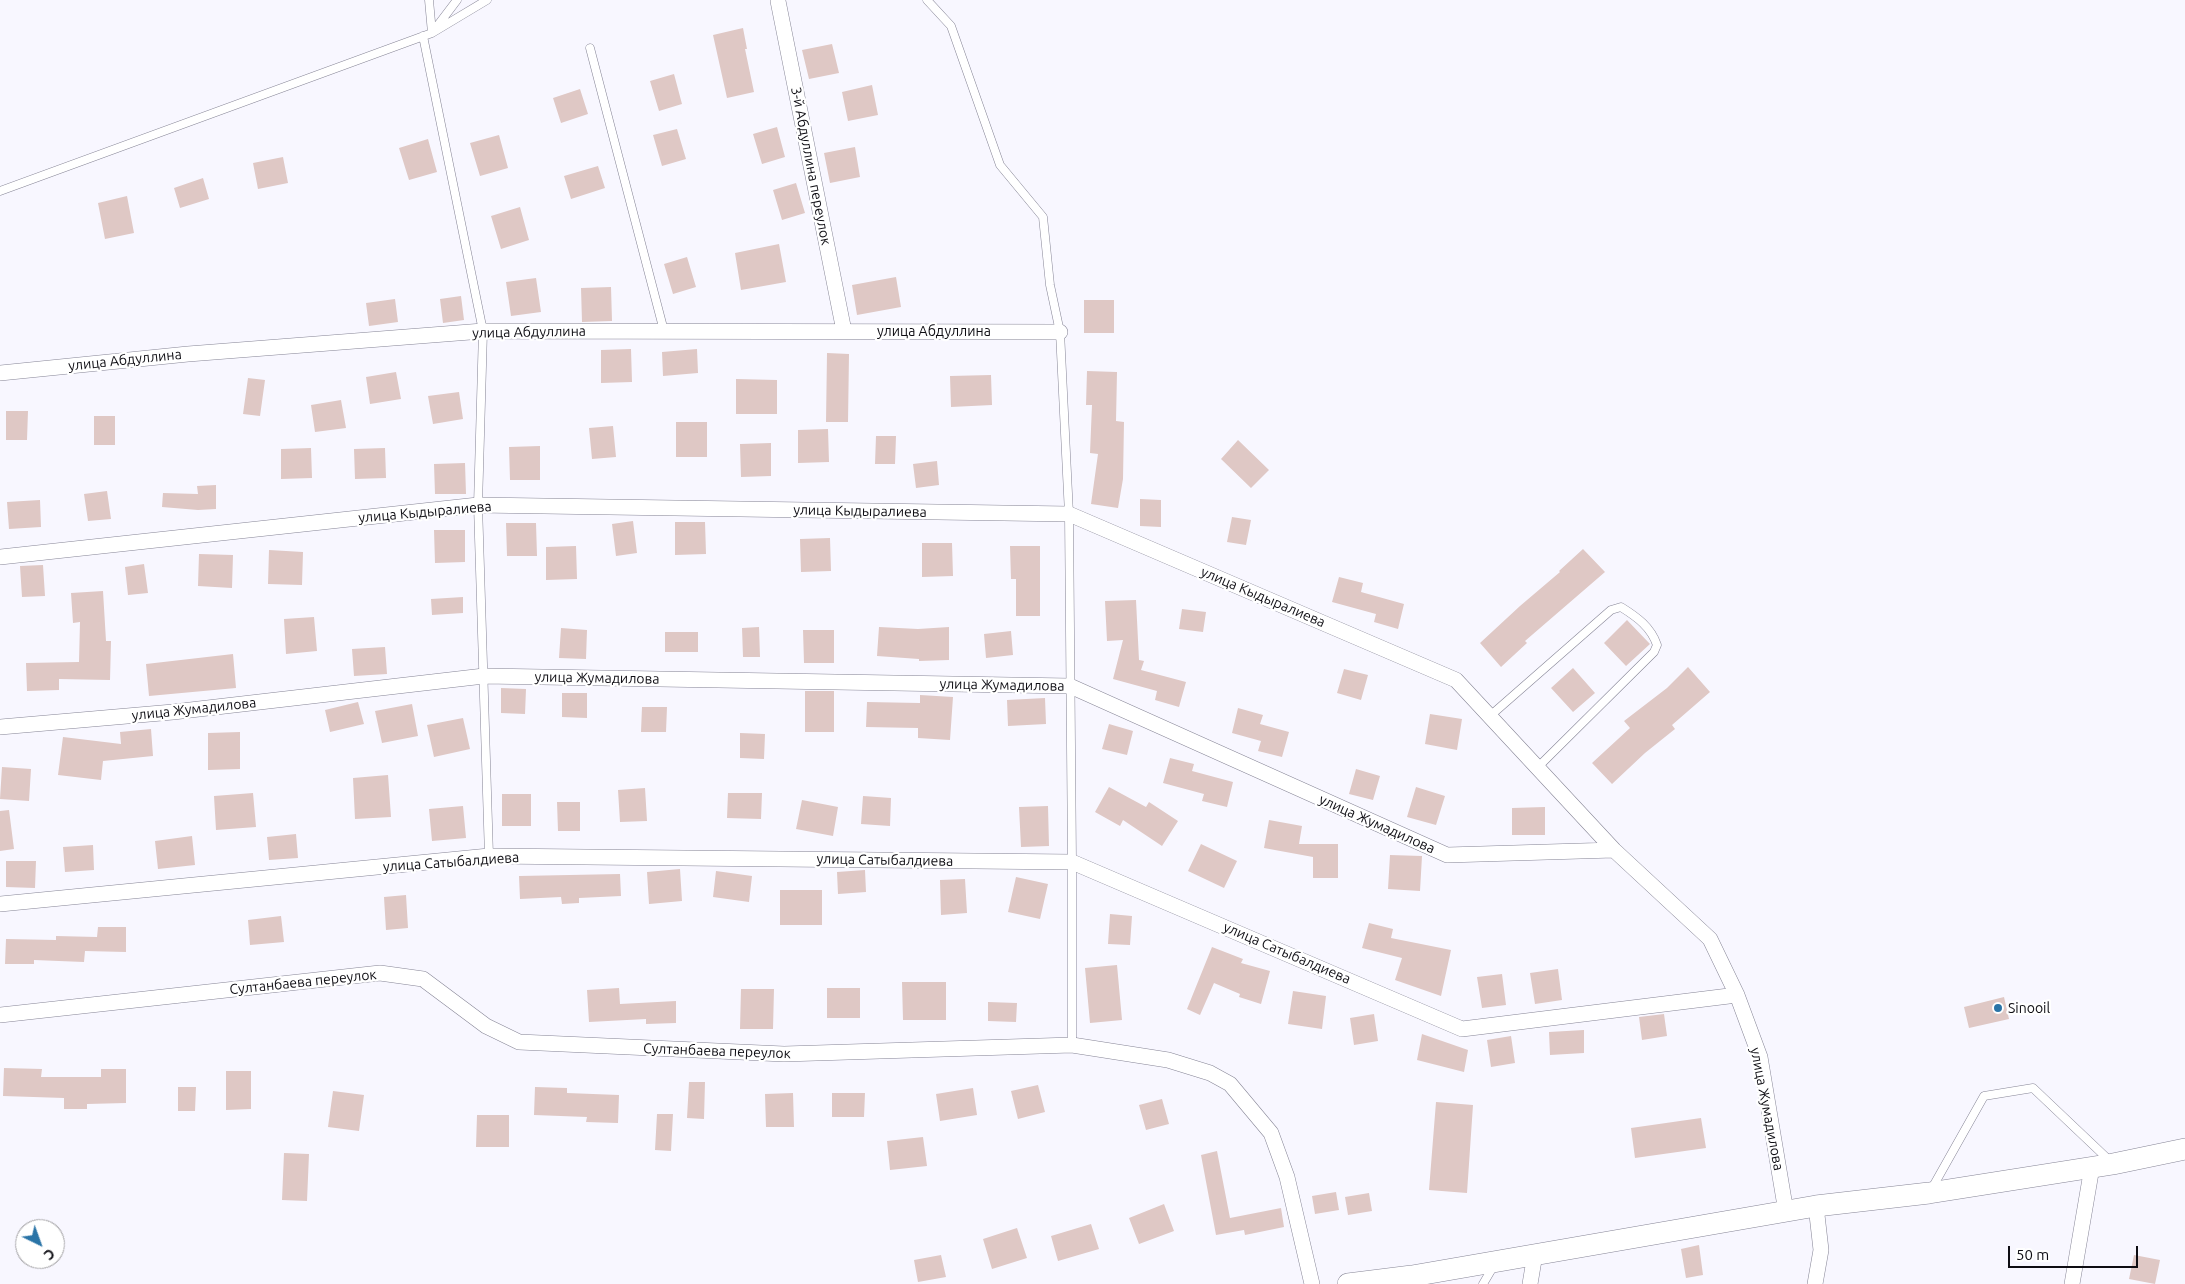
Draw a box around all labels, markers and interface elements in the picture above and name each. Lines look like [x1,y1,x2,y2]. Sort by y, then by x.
street label: 3-й Абдуллина переулок [787,85,835,247]
street label: улица Абдуллина [472,323,586,341]
street label: улица Абдуллина [877,323,991,339]
street label: улица Абдуллина [67,346,183,374]
street label: улица Кыдыралиева [358,498,492,526]
street label: улица Кыдыралиева [793,501,927,521]
street label: улица Кыдыралиева [1198,563,1328,631]
street label: улица Жумадилова [534,669,660,687]
street label: улица Жумадилова [939,676,1065,694]
street label: улица Жумадилова [131,694,257,724]
street label: улица Жумадилова [1316,791,1438,857]
street label: улица Сатыбалдиева [382,849,520,875]
street label: улица Сатыбалдиева [817,850,953,870]
street label: улица Сатыбалдиева [1221,919,1353,987]
street label: Султанбаева переулок [229,966,377,998]
place label: Sinooil [2008,1000,2050,1016]
marker: Sinooil [1992,1002,2004,1014]
street label: Султанбаева переулок [643,1040,791,1062]
street label: улица Жумадилова [1747,1046,1787,1172]
north arrow [15,1219,65,1269]
scale bar [2010,1236,2140,1268]
text: С [41,1245,58,1263]
text: 50 m [2016,1246,2049,1263]

